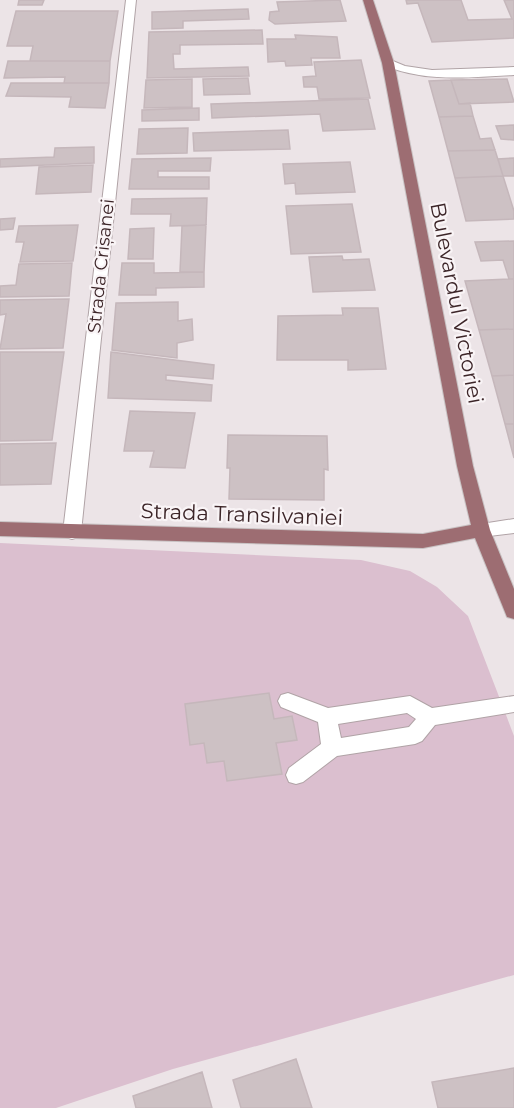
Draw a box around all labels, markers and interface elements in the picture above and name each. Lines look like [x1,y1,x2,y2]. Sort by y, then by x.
street label: Strada Crișanei [83,198,120,334]
street label: Bulevardul Victoriei [425,200,489,406]
street label: Strada Transilvaniei [140,498,344,530]

